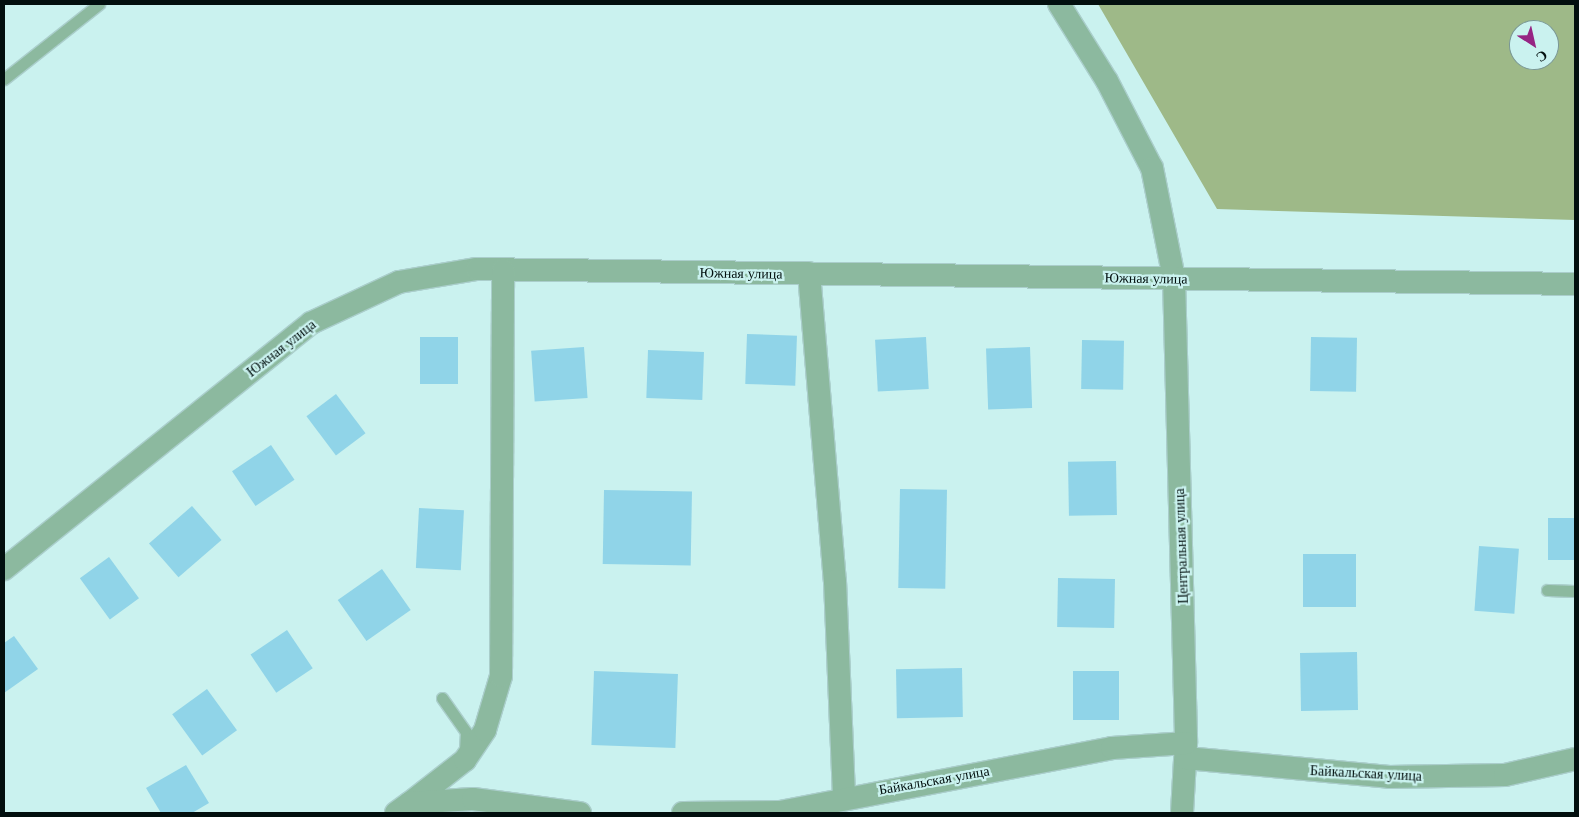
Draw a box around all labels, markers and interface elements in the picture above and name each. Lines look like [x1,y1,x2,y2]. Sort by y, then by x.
north arrow [1509,20,1559,70]
text: С [1533,46,1551,67]
street label: Южная улица [699,264,783,282]
street label: Южная улица [1104,269,1188,287]
street label: Южная улица [243,316,319,380]
street label: Центральная улица [1171,488,1191,604]
street label: Байкальская улица [877,762,991,798]
street label: Байкальская улица [1310,762,1422,784]

